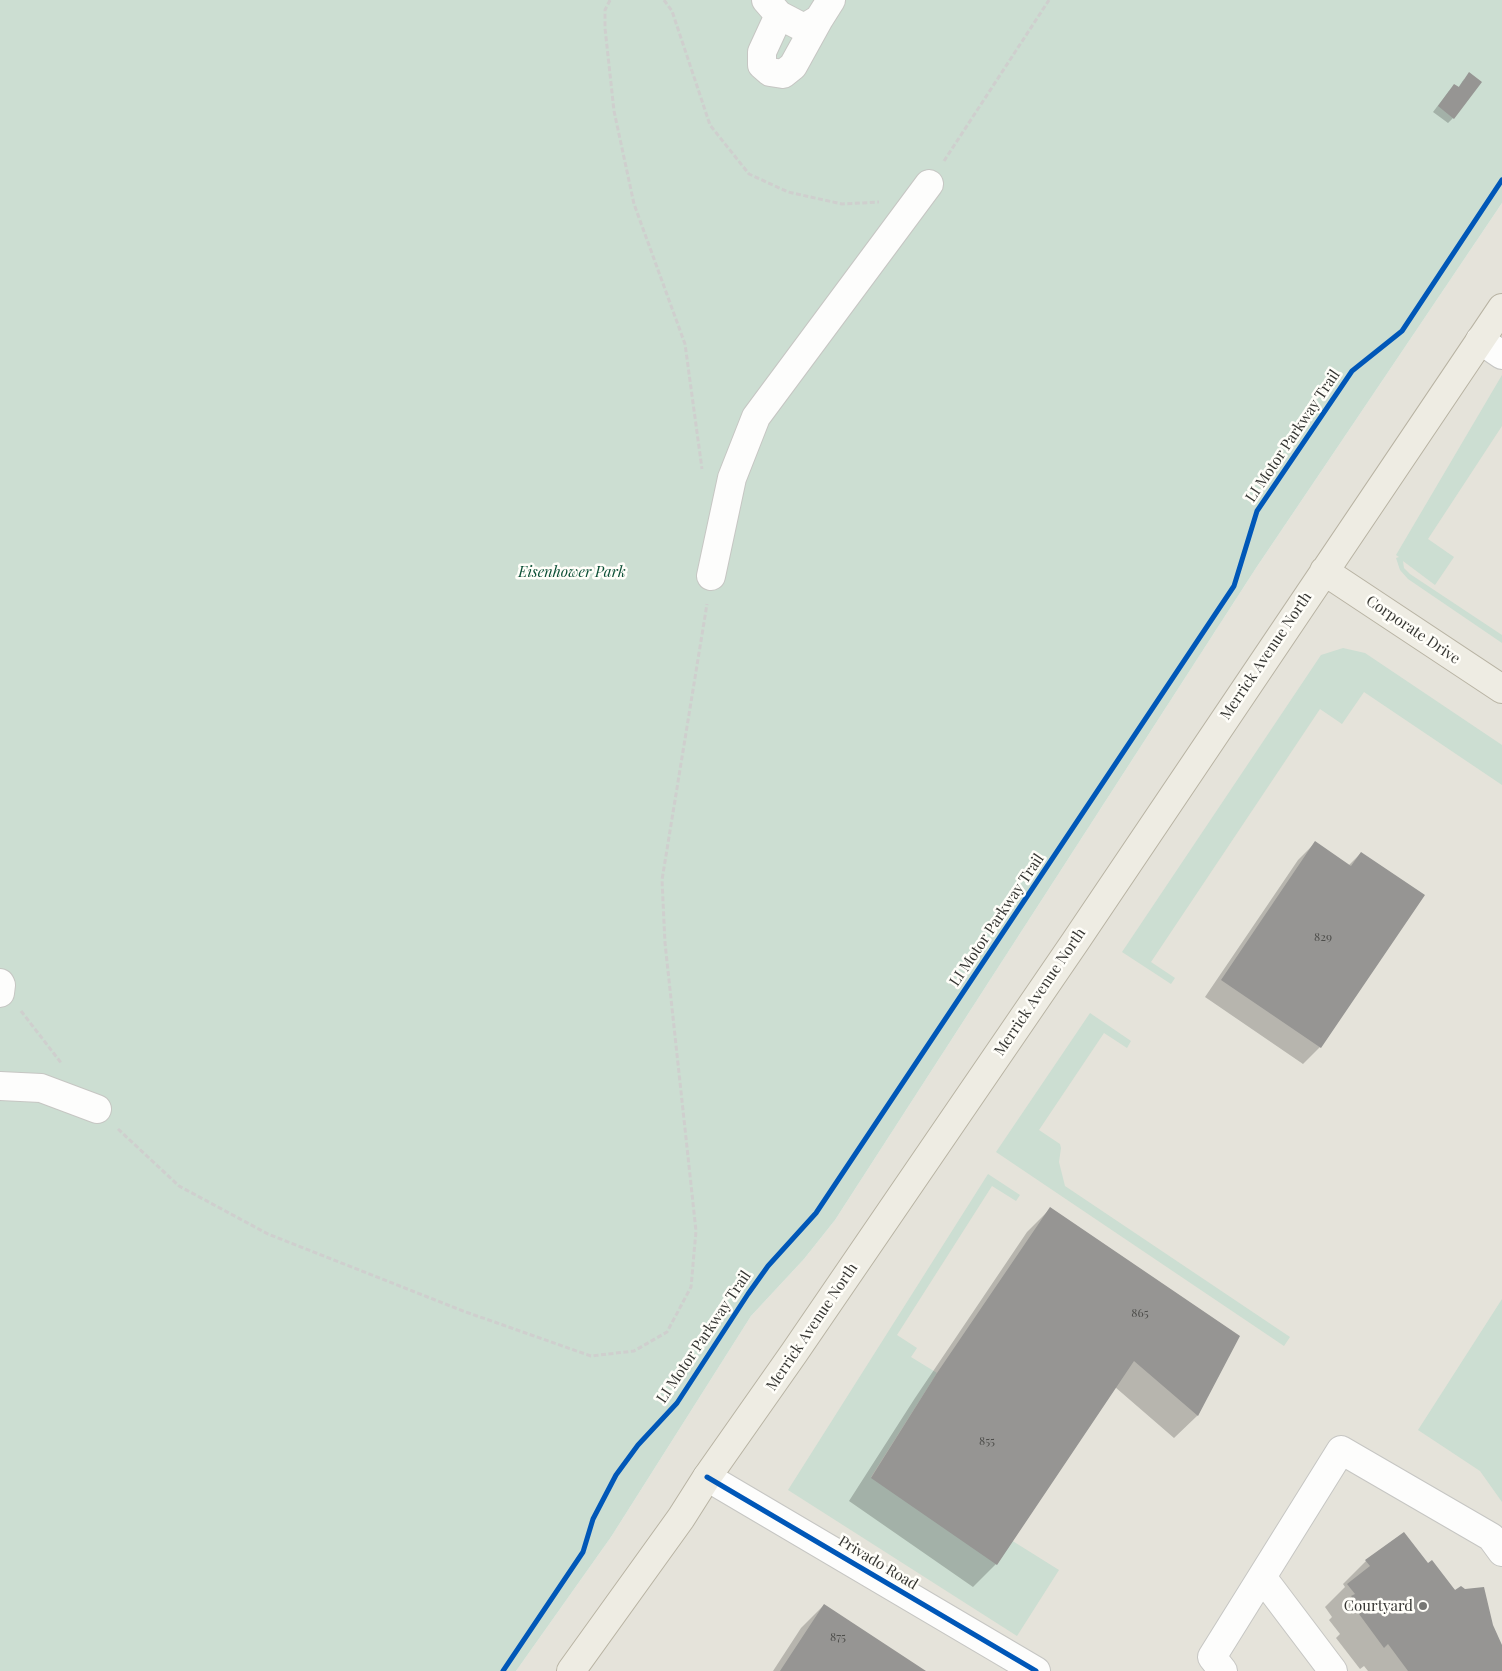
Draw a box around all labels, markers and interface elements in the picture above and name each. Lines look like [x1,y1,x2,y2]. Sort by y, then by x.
street label: LI Motor Parkway Trail [1242,366,1344,506]
park label: Eisenhower Park [518,563,626,581]
street label: Merrick Avenue North [1217,589,1315,723]
street label: Corporate Drive [1363,592,1463,668]
street label: LI Motor Parkway Trail [946,850,1048,990]
street label: Merrick Avenue North [991,925,1089,1059]
house number: 829 [1314,930,1332,944]
street label: Merrick Avenue North [763,1260,861,1394]
street label: LI Motor Parkway Trail [653,1267,755,1407]
house number: 865 [1131,1306,1149,1320]
house number: 855 [979,1434,995,1448]
street label: Privado Road [835,1532,921,1594]
place label: Courtyard [1344,1597,1413,1615]
marker: Courtyard [1417,1600,1429,1612]
house number: 875 [830,1630,846,1644]

